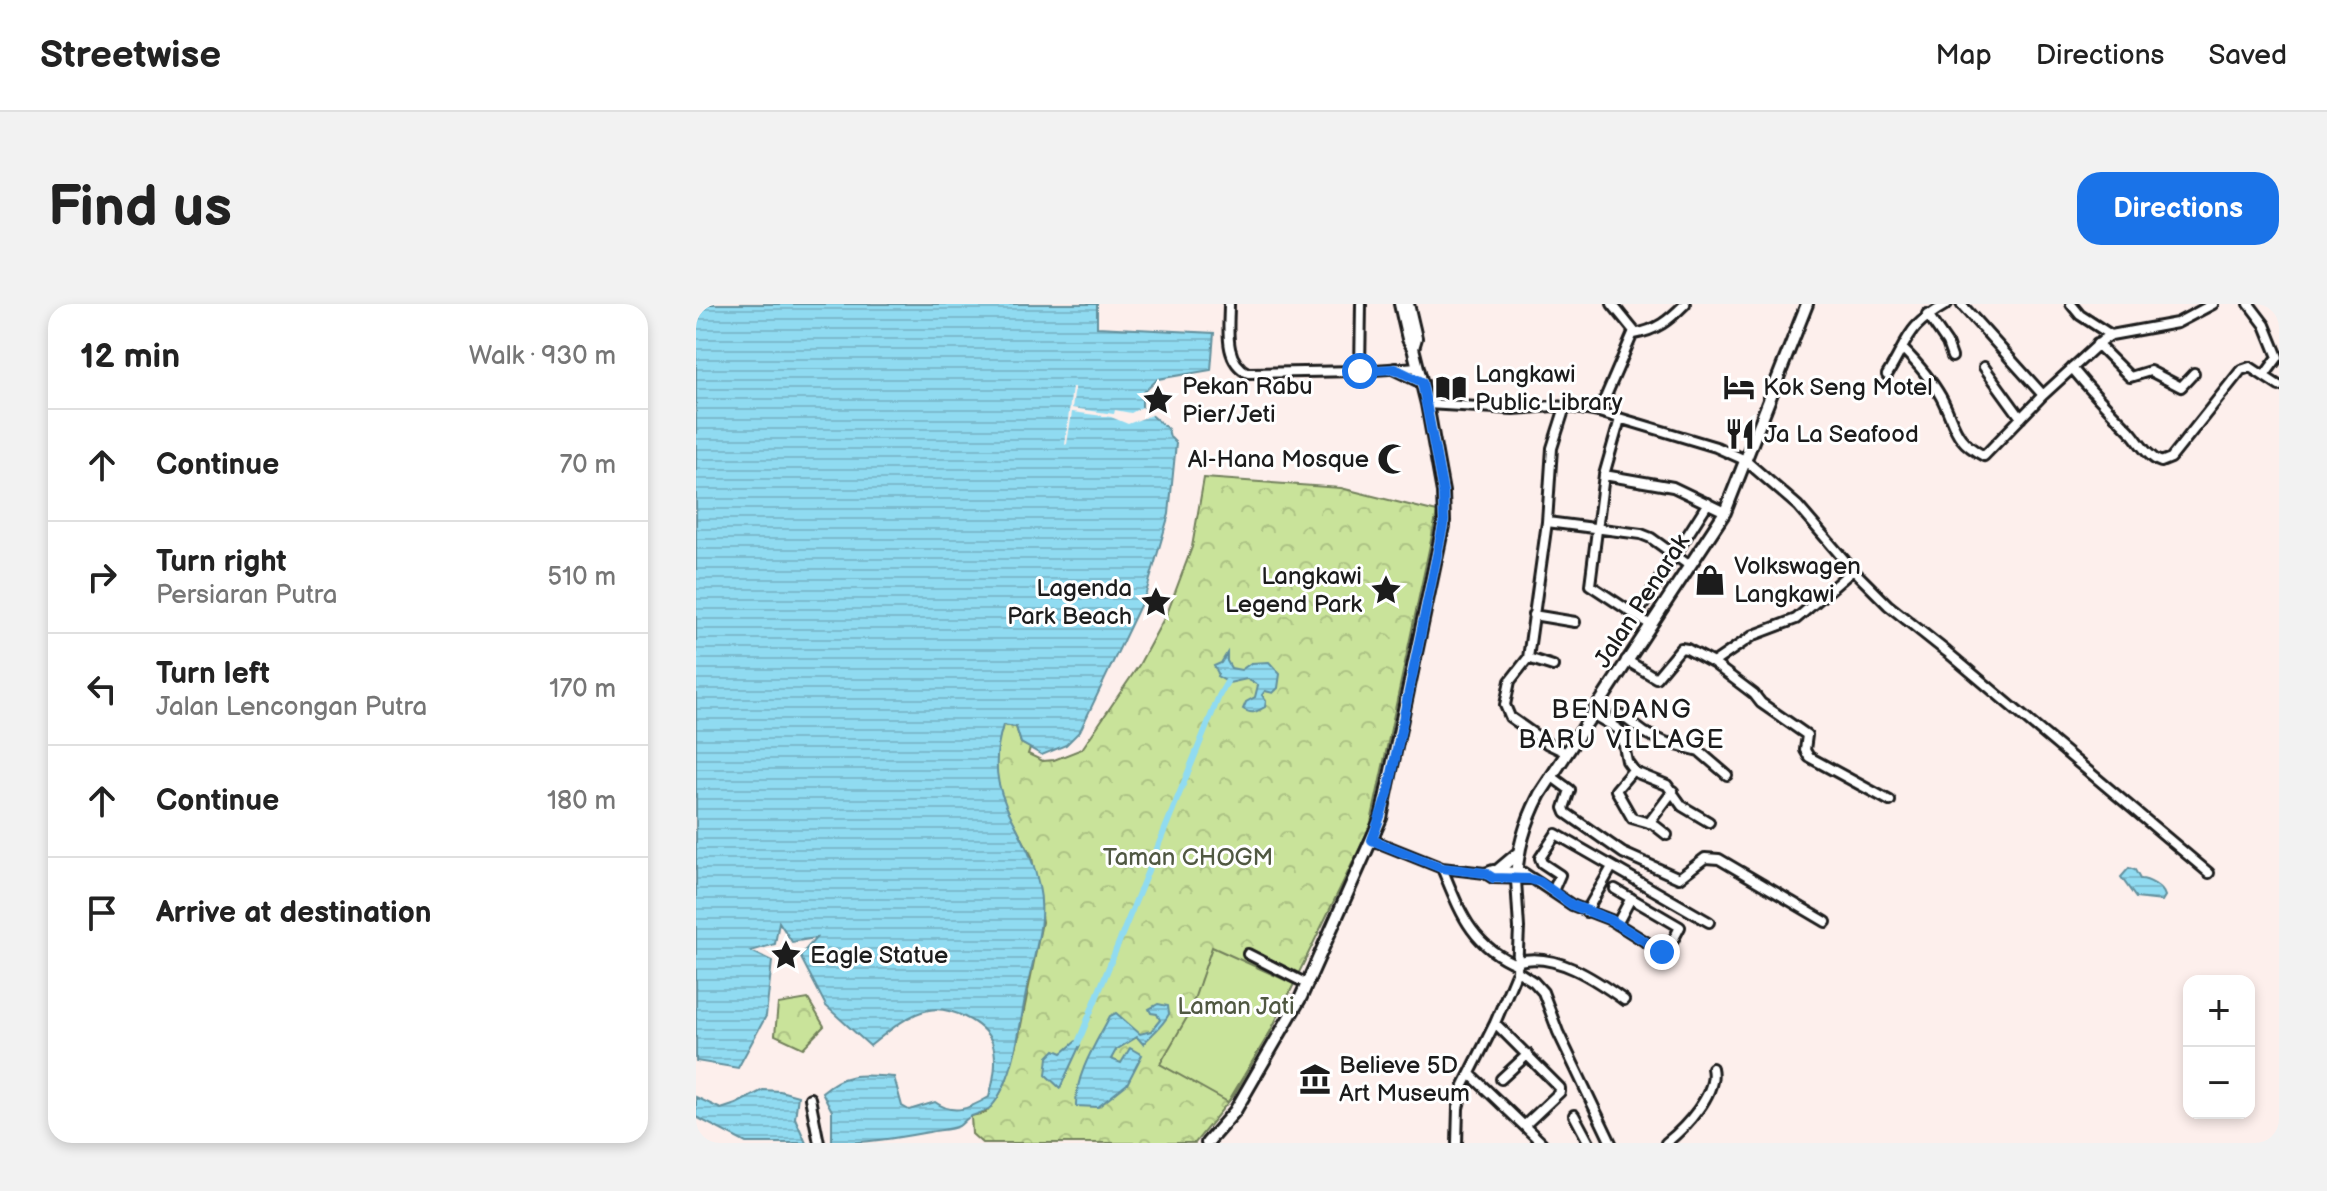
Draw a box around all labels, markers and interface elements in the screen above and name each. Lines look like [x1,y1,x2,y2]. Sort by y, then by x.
text: Streetwise [40,33,221,78]
text: Map [1935,39,1992,72]
text: Directions [2036,39,2164,72]
text: Saved [2208,39,2287,72]
button: Directions [2077,172,2279,245]
text: Find us [48,175,232,242]
text: 12 min [80,336,180,377]
text: Walk · 930 m [469,341,616,372]
route start [1342,353,1378,389]
place label: Langkawi Public Library [1475,360,1623,417]
hotel icon: Kok Seng Motel [1722,370,1756,404]
library icon: Langkawi Public Library [1434,371,1468,405]
place label: Pekan Rabu Pier/Jeti [1182,372,1313,429]
place label: Kok Seng Motel [1763,373,1933,402]
place icon: Pekan Rabu Pier/Jeti [1141,383,1175,417]
restaurant icon: Ja La Seafood [1723,417,1757,451]
place label: Ja La Seafood [1764,420,1919,449]
mosque icon: Al-Hana Mosque [1376,442,1410,476]
icon: ahead [80,443,124,487]
place label: Al-Hana Mosque [1188,445,1369,474]
text: Continue [156,447,279,483]
text: 70 m [559,450,616,481]
street label: Jalan Penarak [1588,529,1696,673]
text: Turn right [156,544,287,580]
place label: Volkswagen Langkawi [1734,552,1861,609]
icon: right [80,555,124,599]
text: 510 m [547,562,616,593]
place label: Langkawi Legend Park [1225,562,1362,619]
shop icon: Volkswagen Langkawi [1693,563,1727,597]
place icon: Langkawi Legend Park [1369,573,1403,607]
place label: Lagenda Park Beach [1007,574,1132,631]
text: Persiaran Putra [156,580,337,611]
place icon: Lagenda Park Beach [1139,585,1173,619]
text: Turn left [156,656,270,692]
icon: left [80,667,124,711]
text: 170 m [549,674,616,705]
text: Jalan Lencongan Putra [156,692,427,723]
district label: BENDANG BARU VILLAGE [1518,695,1726,756]
icon: ahead [80,779,124,823]
text: Continue [156,783,279,819]
text: 180 m [547,786,616,817]
park label: Taman CHOGM [1103,843,1273,872]
icon: arrive [80,891,124,935]
text: Arrive at destination [156,895,432,931]
route end [1644,934,1680,970]
place icon: Eagle Statue [769,938,803,972]
place label: Eagle Statue [810,941,948,970]
map controls [2183,975,2255,1119]
button: + [2183,975,2255,1047]
park label: Laman Jati [1177,992,1295,1021]
button: − [2183,1047,2255,1119]
place label: Believe 5D Art Museum [1339,1051,1470,1108]
museum icon: Believe 5D Art Museum [1298,1062,1332,1096]

